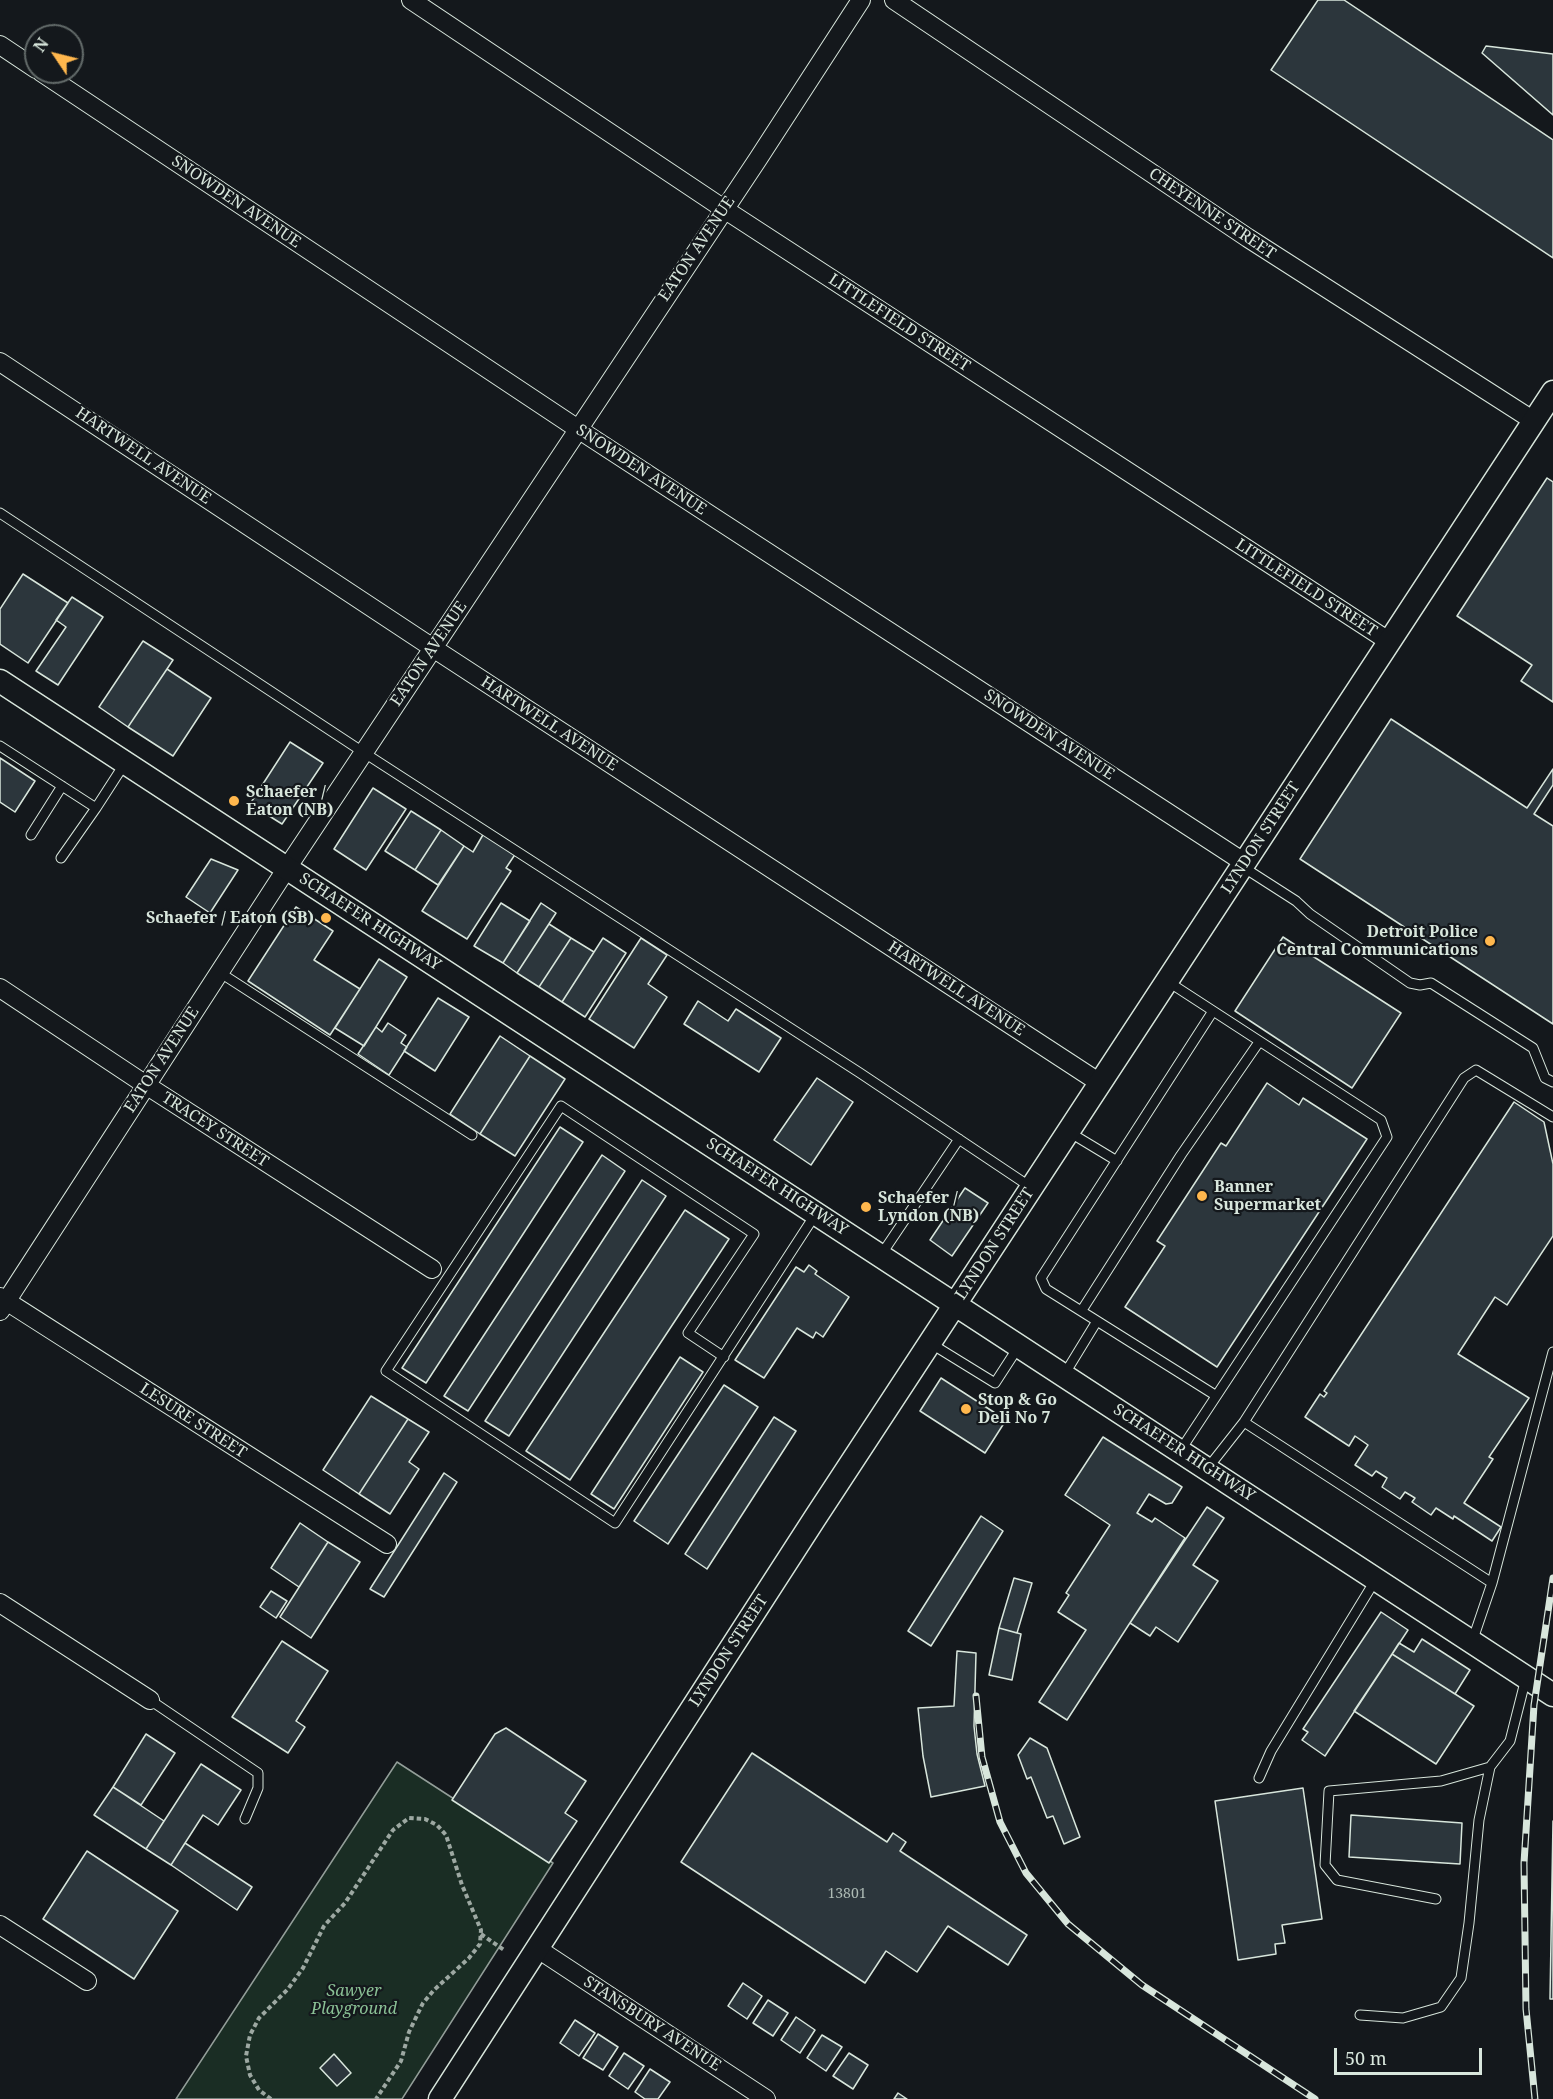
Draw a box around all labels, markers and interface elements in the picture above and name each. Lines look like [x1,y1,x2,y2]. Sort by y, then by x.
north arrow [24,24,84,84]
text: N [28,33,54,56]
street label: SNOWDEN AVENUE [168,152,304,252]
street label: CHEYENNE STREET [1145,164,1279,264]
street label: EATON AVENUE [655,193,739,305]
street label: LITTLEFIELD STREET [825,270,973,376]
street label: HARTWELL AVENUE [72,404,214,508]
street label: SNOWDEN AVENUE [572,421,710,519]
street label: LITTLEFIELD STREET [1232,535,1380,641]
street label: EATON AVENUE [387,598,471,710]
street label: HARTWELL AVENUE [477,673,621,775]
street label: SNOWDEN AVENUE [980,686,1118,784]
street label: LYNDON STREET [1218,778,1304,898]
place label: Schaefer / Eaton (NB) [246,782,333,820]
marker: Schaefer / Eaton (NB) [227,794,241,808]
street label: SCHAEFER HIGHWAY [296,869,444,975]
place label: Schaefer / Eaton (SB) [146,908,314,928]
marker: Schaefer / Eaton (SB) [319,911,333,925]
place label: Detroit Police Central Communications [1276,922,1478,960]
marker: Detroit Police Central Communications [1483,934,1497,948]
street label: HARTWELL AVENUE [884,938,1028,1040]
street label: EATON AVENUE [121,1003,203,1117]
street label: TRACEY STREET [158,1088,272,1172]
street label: SCHAEFER HIGHWAY [703,1134,851,1240]
place label: Banner Supermarket [1214,1177,1321,1215]
street label: LYNDON STREET [952,1184,1038,1304]
place label: Schaefer / Lyndon (NB) [878,1188,979,1226]
marker: Banner Supermarket [1195,1189,1209,1203]
marker: Schaefer / Lyndon (NB) [859,1200,873,1214]
street label: LESURE STREET [136,1379,250,1463]
place label: Stop & Go Deli No 7 [978,1390,1057,1428]
street label: SCHAEFER HIGHWAY [1110,1400,1258,1506]
marker: Stop & Go Deli No 7 [959,1402,973,1416]
street label: LYNDON STREET [686,1591,772,1711]
house number: 13801 [827,1886,867,1902]
street label: STANSBURY AVENUE [580,1972,724,2076]
park label: Sawyer Playground [311,1981,397,2019]
scale bar [1337,2036,1486,2074]
text: 50 m [1345,2046,1387,2070]

